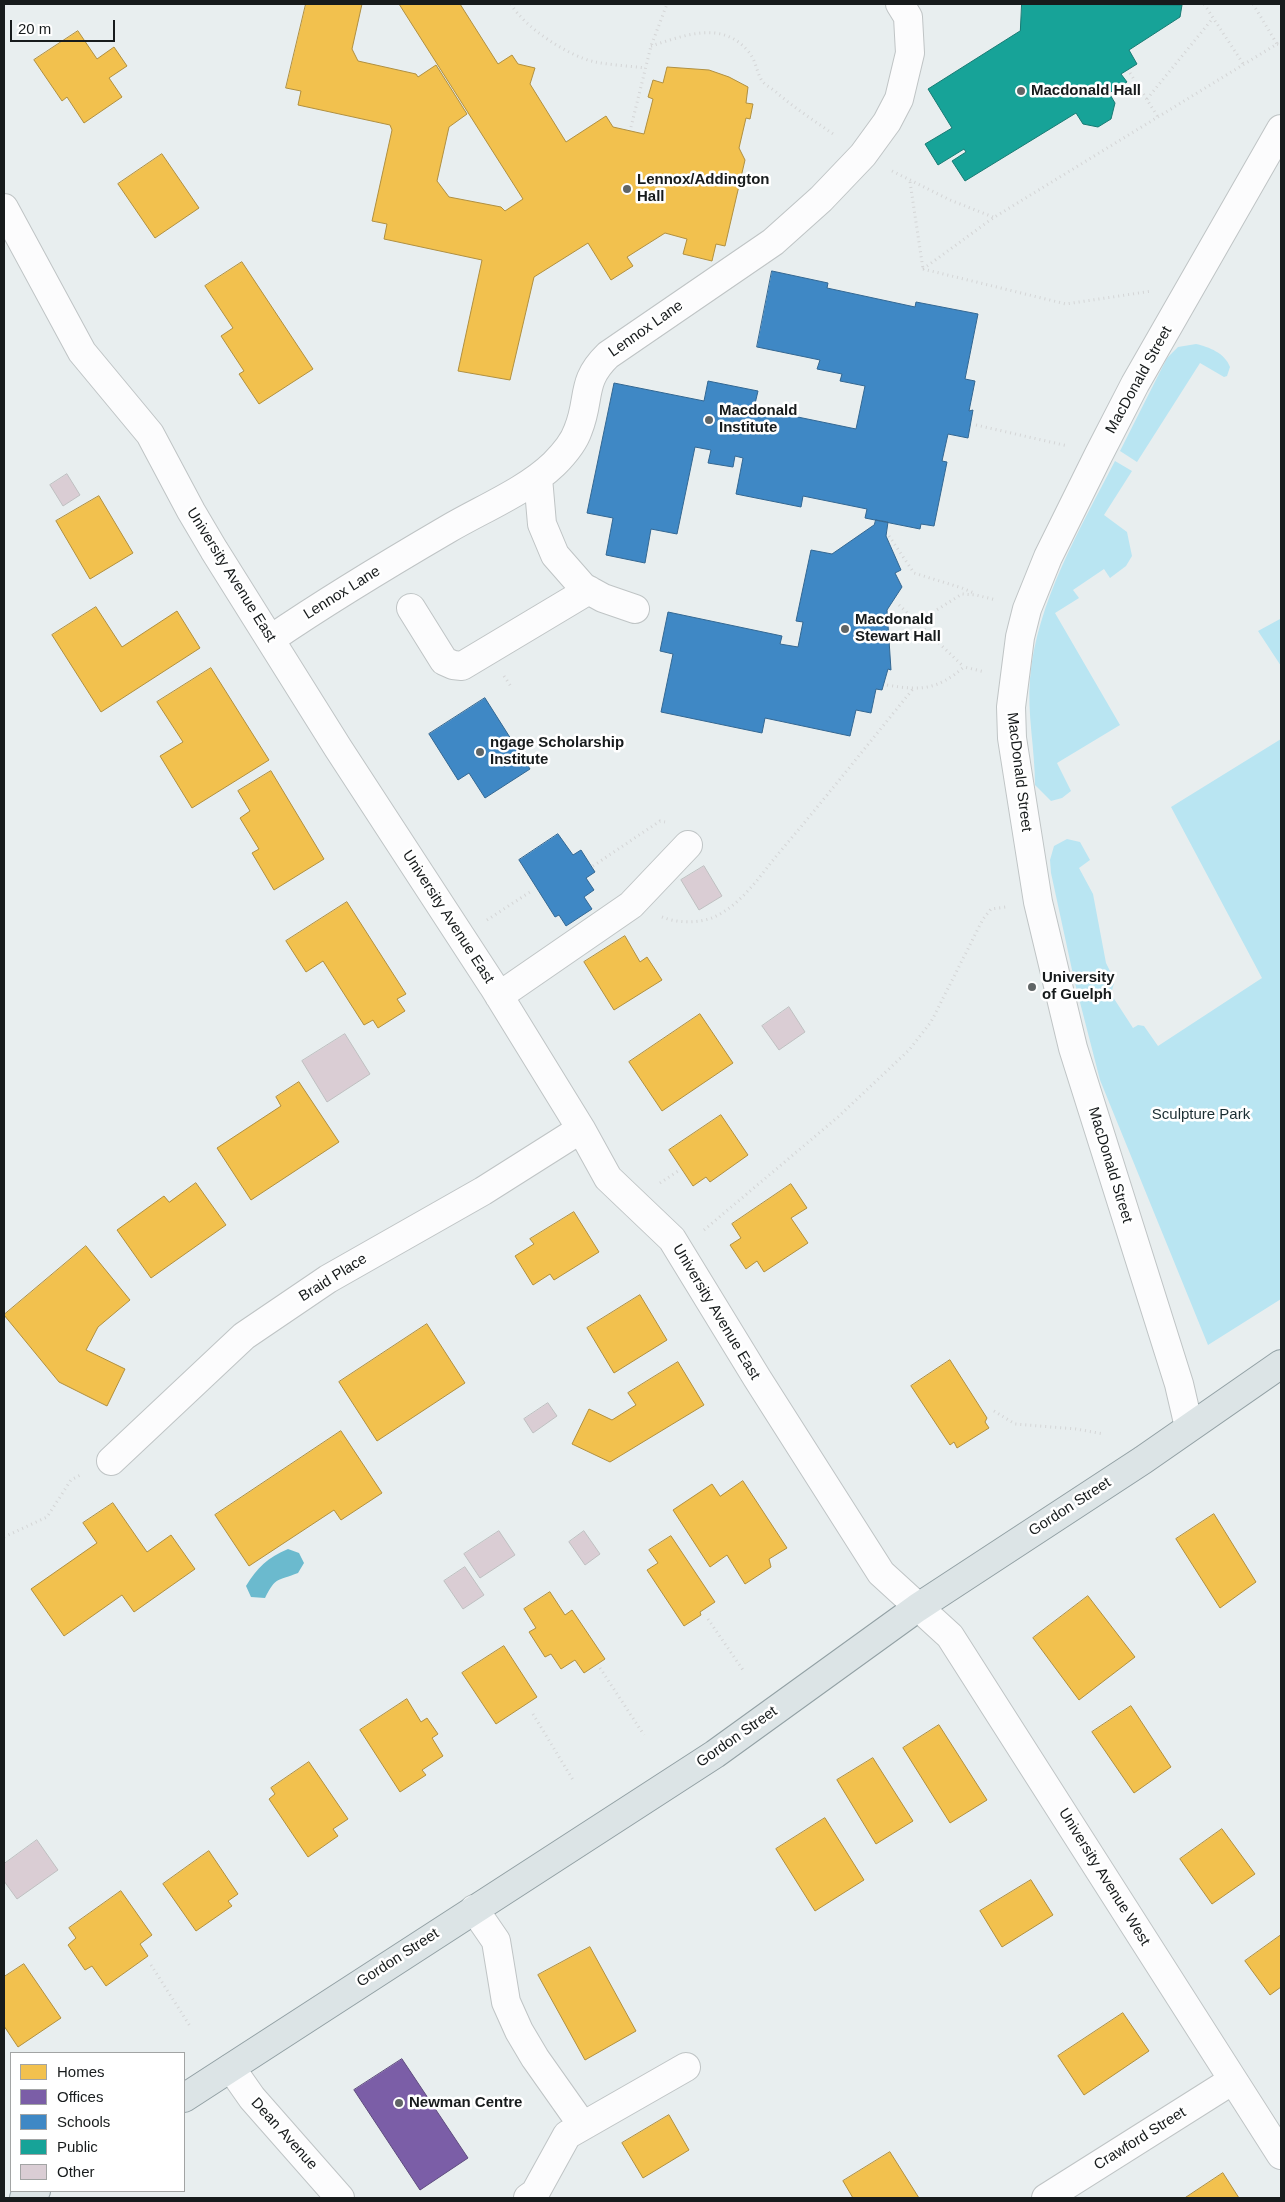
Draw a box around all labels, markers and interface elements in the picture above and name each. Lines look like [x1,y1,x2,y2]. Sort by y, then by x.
scale bar [12,10,118,42]
text: 20 m [18,20,51,37]
place label: Macdonald Hall [1031,82,1141,100]
marker: Macdonald Hall [1015,85,1027,97]
place label: Lennox/Addington Hall [637,171,769,206]
marker: Lennox/Addington Hall [621,183,633,195]
street label: Lennox Lane [605,297,687,361]
street label: MacDonald Street [1102,323,1176,437]
place label: Macdonald Institute [719,402,797,437]
marker: Macdonald Institute [703,414,715,426]
street label: University Avenue East [182,505,280,645]
street label: Lennox Lane [300,562,384,624]
place label: Macdonald Stewart Hall [855,611,941,646]
marker: Macdonald Stewart Hall [839,623,851,635]
street label: MacDonald Street [1003,711,1035,833]
place label: ngage Scholarship Institute [490,734,624,769]
marker: ngage Scholarship Institute [474,746,486,758]
street label: University Avenue East [398,847,498,987]
place label: University of Guelph [1042,969,1115,1004]
marker: University of Guelph [1026,981,1038,993]
street label: MacDonald Street [1084,1105,1136,1225]
park label: Sculpture Park [1152,1106,1250,1124]
street label: University Avenue East [668,1241,764,1383]
street label: Braid Place [296,1250,370,1306]
street label: Gordon Street [1026,1474,1114,1540]
street label: Gordon Street [693,1703,781,1771]
street label: University Avenue West [1054,1805,1154,1949]
street label: Gordon Street [354,1925,442,1991]
legend [10,2052,185,2192]
text: Homes [57,2063,105,2080]
text: Offices [57,2088,103,2105]
street label: Dean Avenue [247,2094,321,2174]
place label: Newman Centre [409,2094,522,2112]
marker: Newman Centre [393,2097,405,2109]
street label: Crawford Street [1091,2104,1189,2174]
text: Schools [57,2113,110,2130]
text: Public [57,2138,98,2155]
text: Other [57,2163,95,2180]

